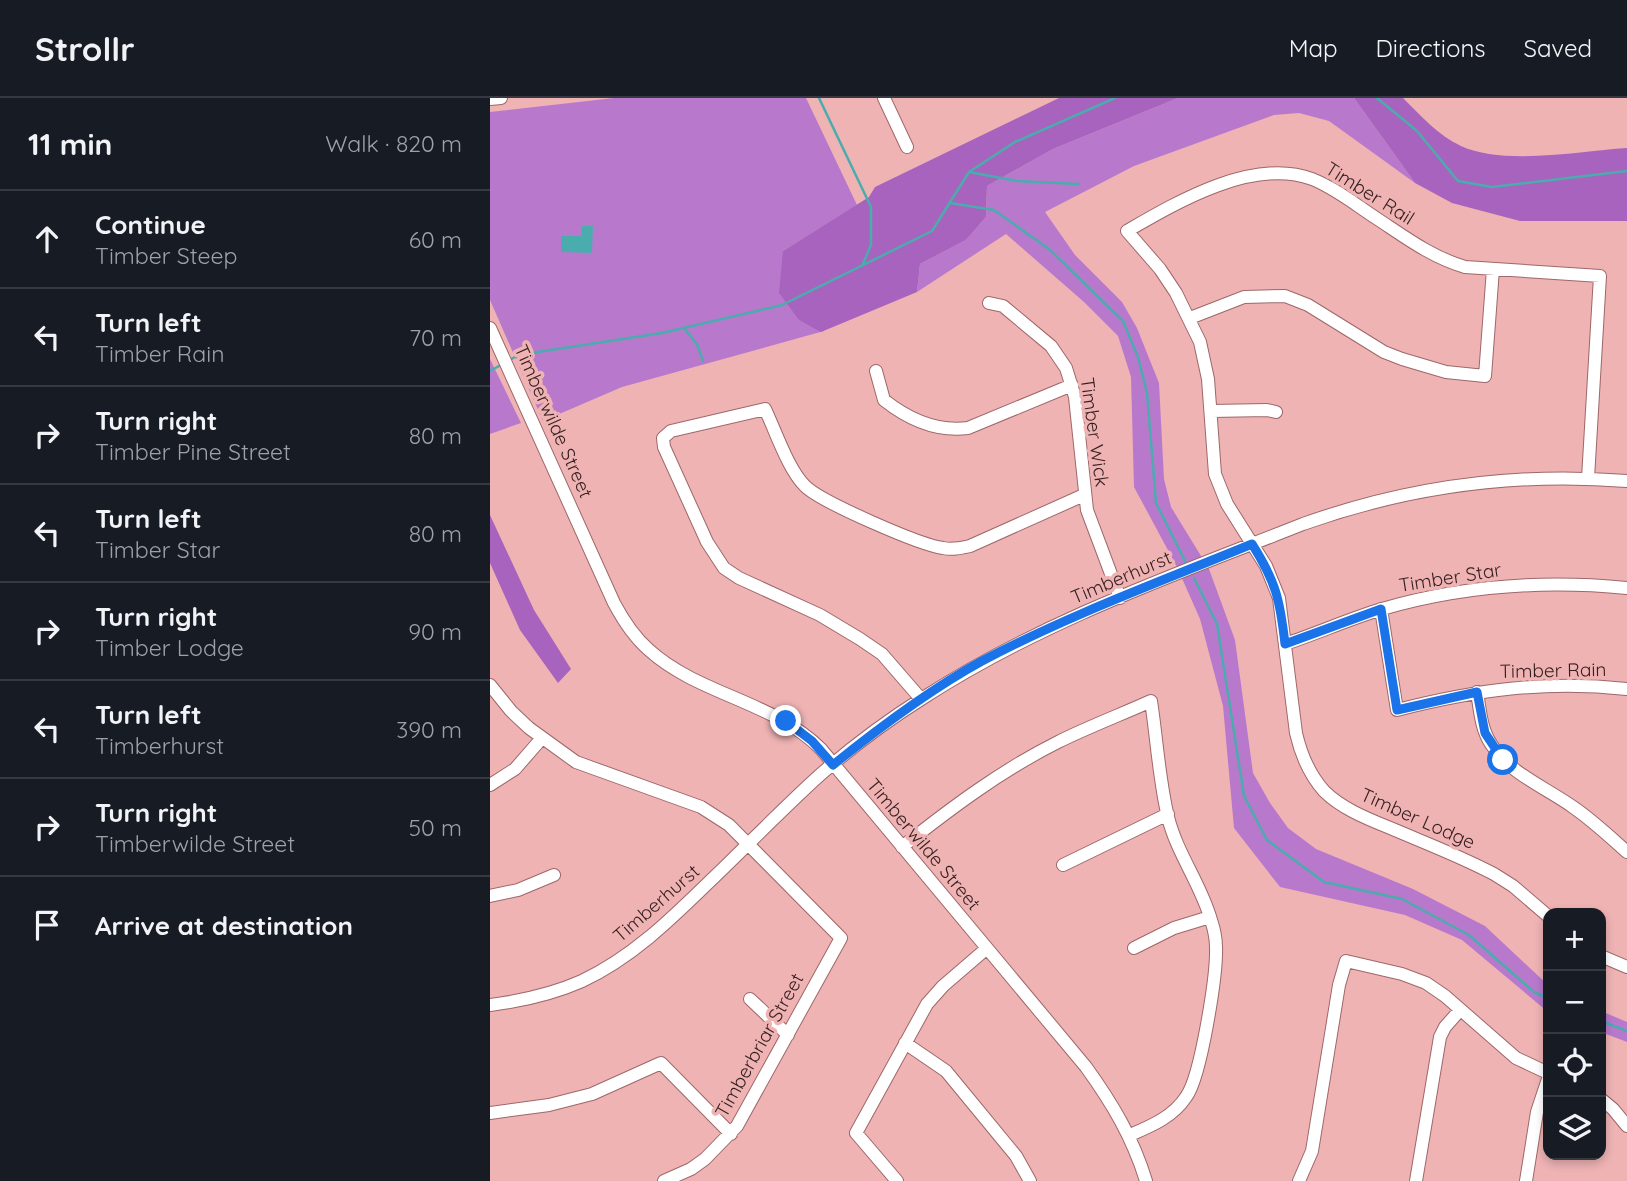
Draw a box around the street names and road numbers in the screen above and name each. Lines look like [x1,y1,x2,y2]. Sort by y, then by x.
street label: Timber Rail [1321,156,1419,230]
street label: Timberwilde Street [509,341,599,501]
street label: Timber Wick [1075,376,1115,488]
street label: Timberhurst [1067,545,1175,609]
street label: Timber Star [1397,557,1504,597]
street label: Timber Rain [1499,657,1607,683]
street label: Timberwilde Street [862,773,986,915]
street label: Timber Lodge [1357,782,1479,854]
street label: Timberhurst [608,859,704,947]
street label: Timberbriar Street [709,969,809,1121]

